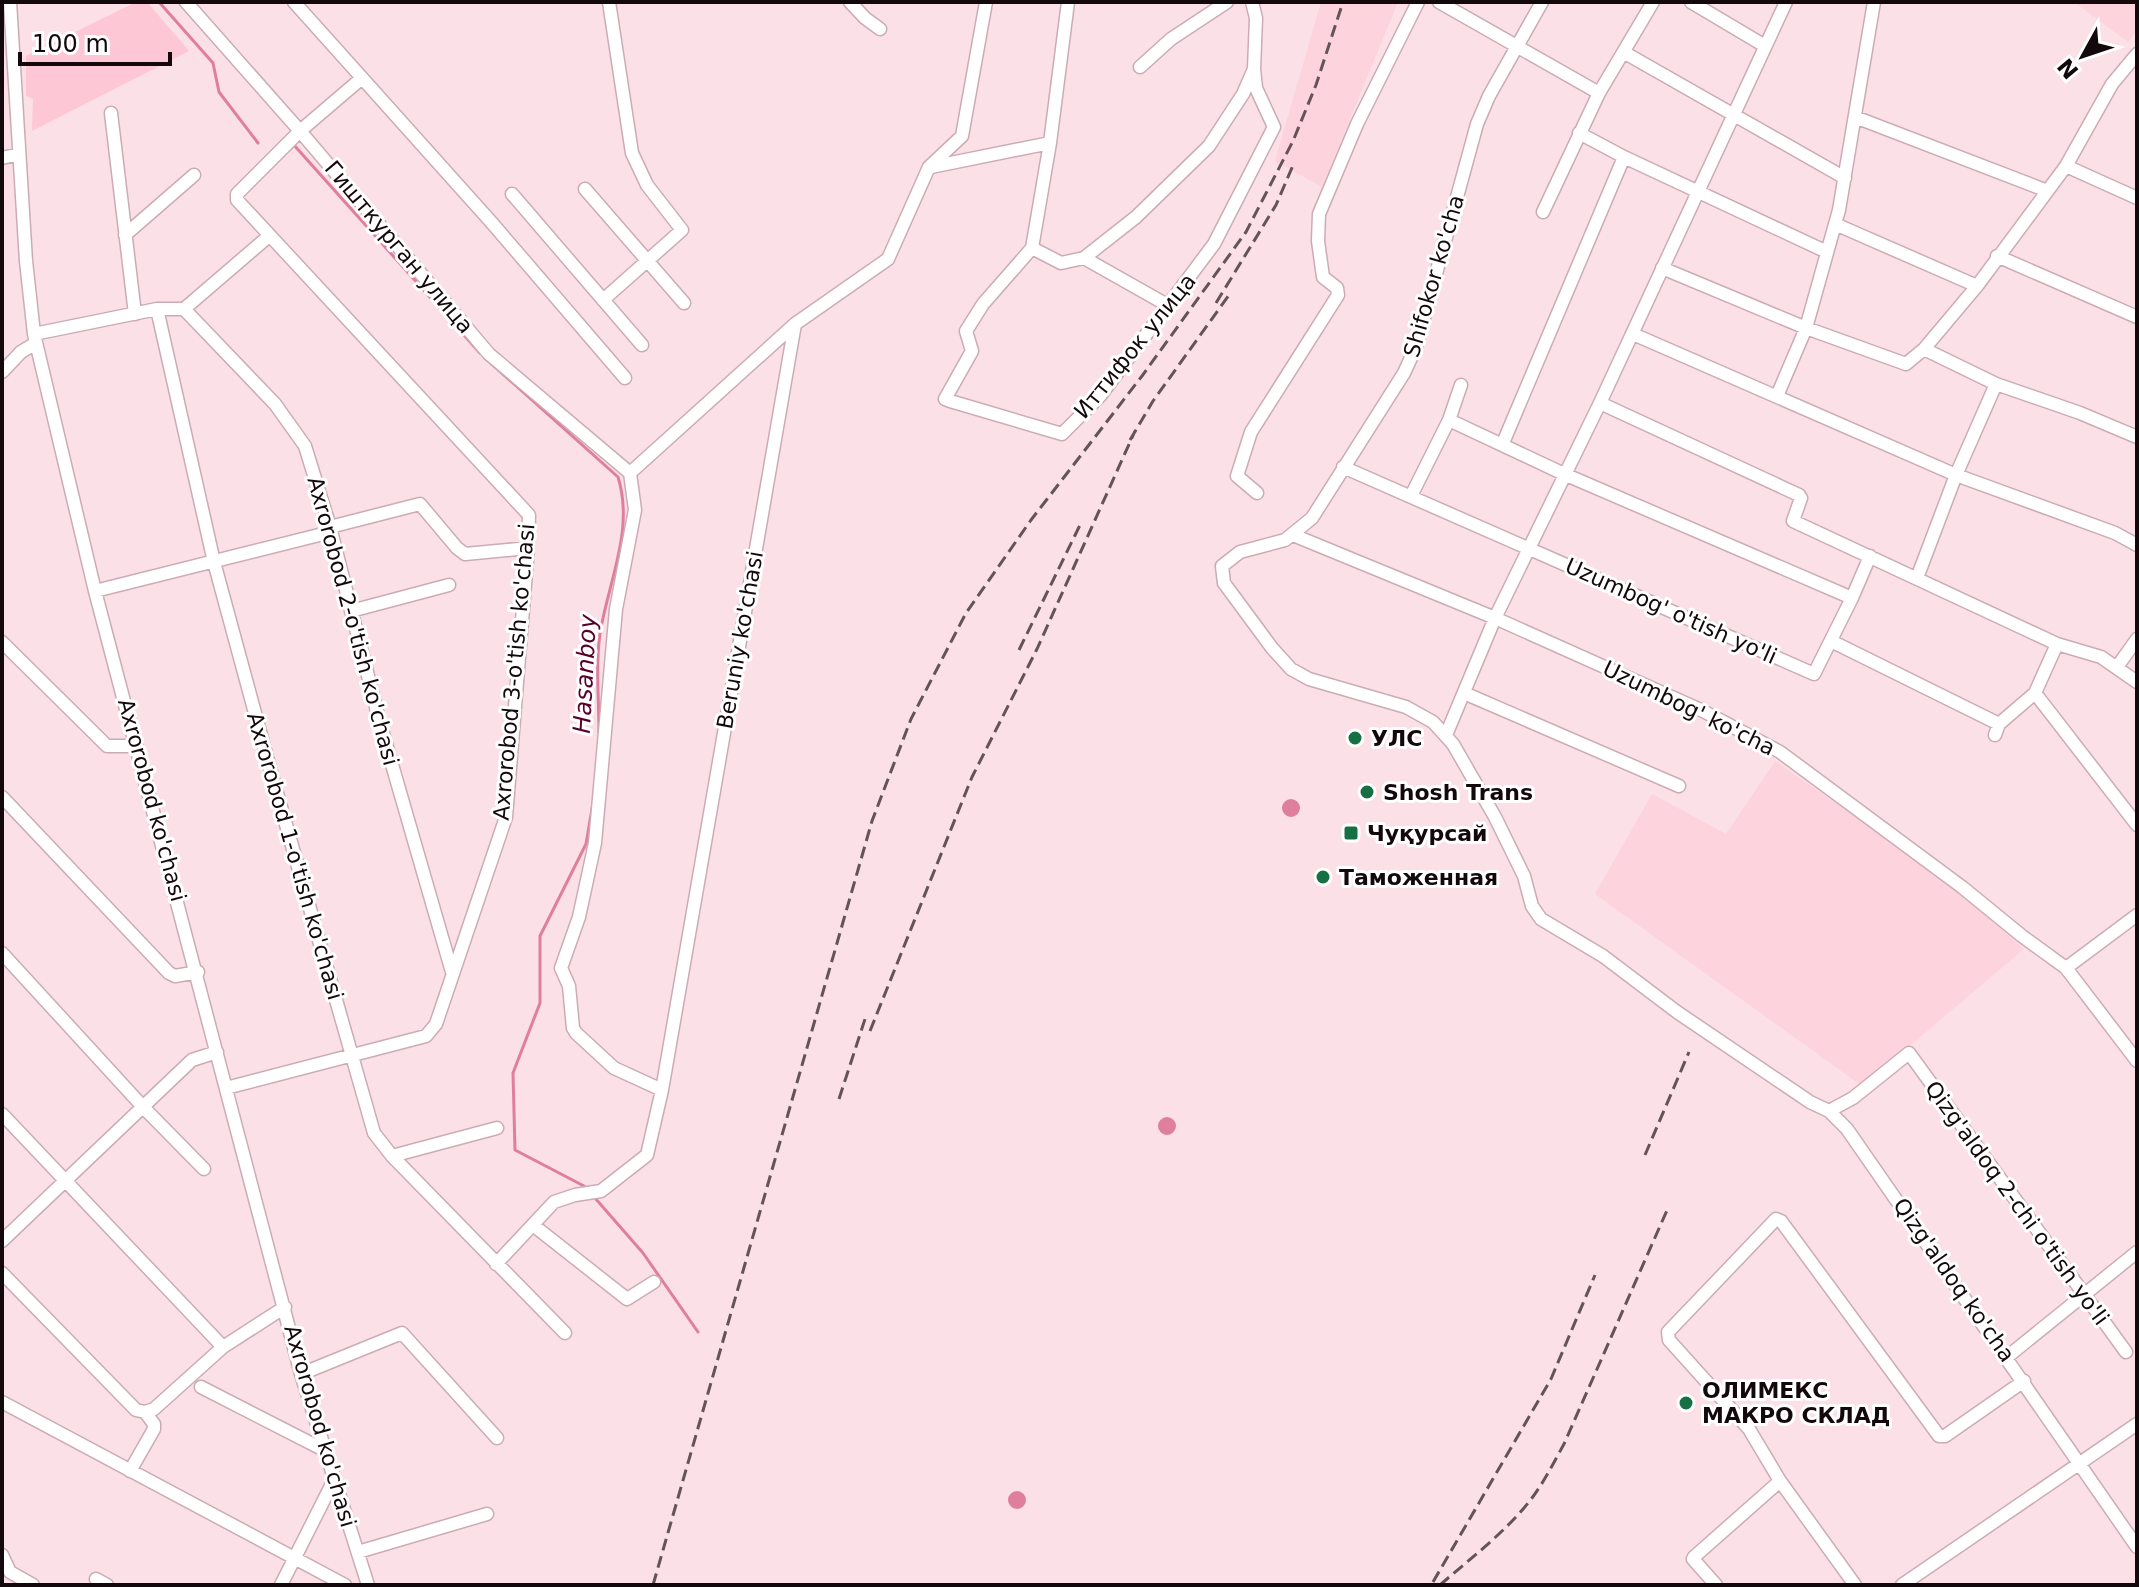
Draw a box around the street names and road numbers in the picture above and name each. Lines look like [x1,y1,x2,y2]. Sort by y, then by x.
street label: Гишткурган улица [320,156,478,338]
street label: Shifokor ko'cha [1399,192,1469,360]
street label: Иттифок улица [1069,269,1201,423]
street label: Axrorobod 2-o'tish ko'chasi [302,474,404,768]
street label: Axrorobod 3-o'tish ko'chasi [489,522,539,822]
street label: Beruniy ko'chasi [712,549,768,731]
street label: Uzumbog' o'tish yo'li [1561,553,1781,669]
street label: Uzumbog' ko'cha [1599,655,1779,761]
street label: Axrorobod ko'chasi [113,696,191,904]
street label: Axrorobod 1-o'tish ko'chasi [242,709,348,1003]
street label: Qizg'aldoq 2-chi o'tish yo'li [1920,1076,2114,1330]
street label: Qizg'aldoq ko'cha [1888,1193,2020,1367]
street label: Axrorobod ko'chasi [279,1322,361,1530]

